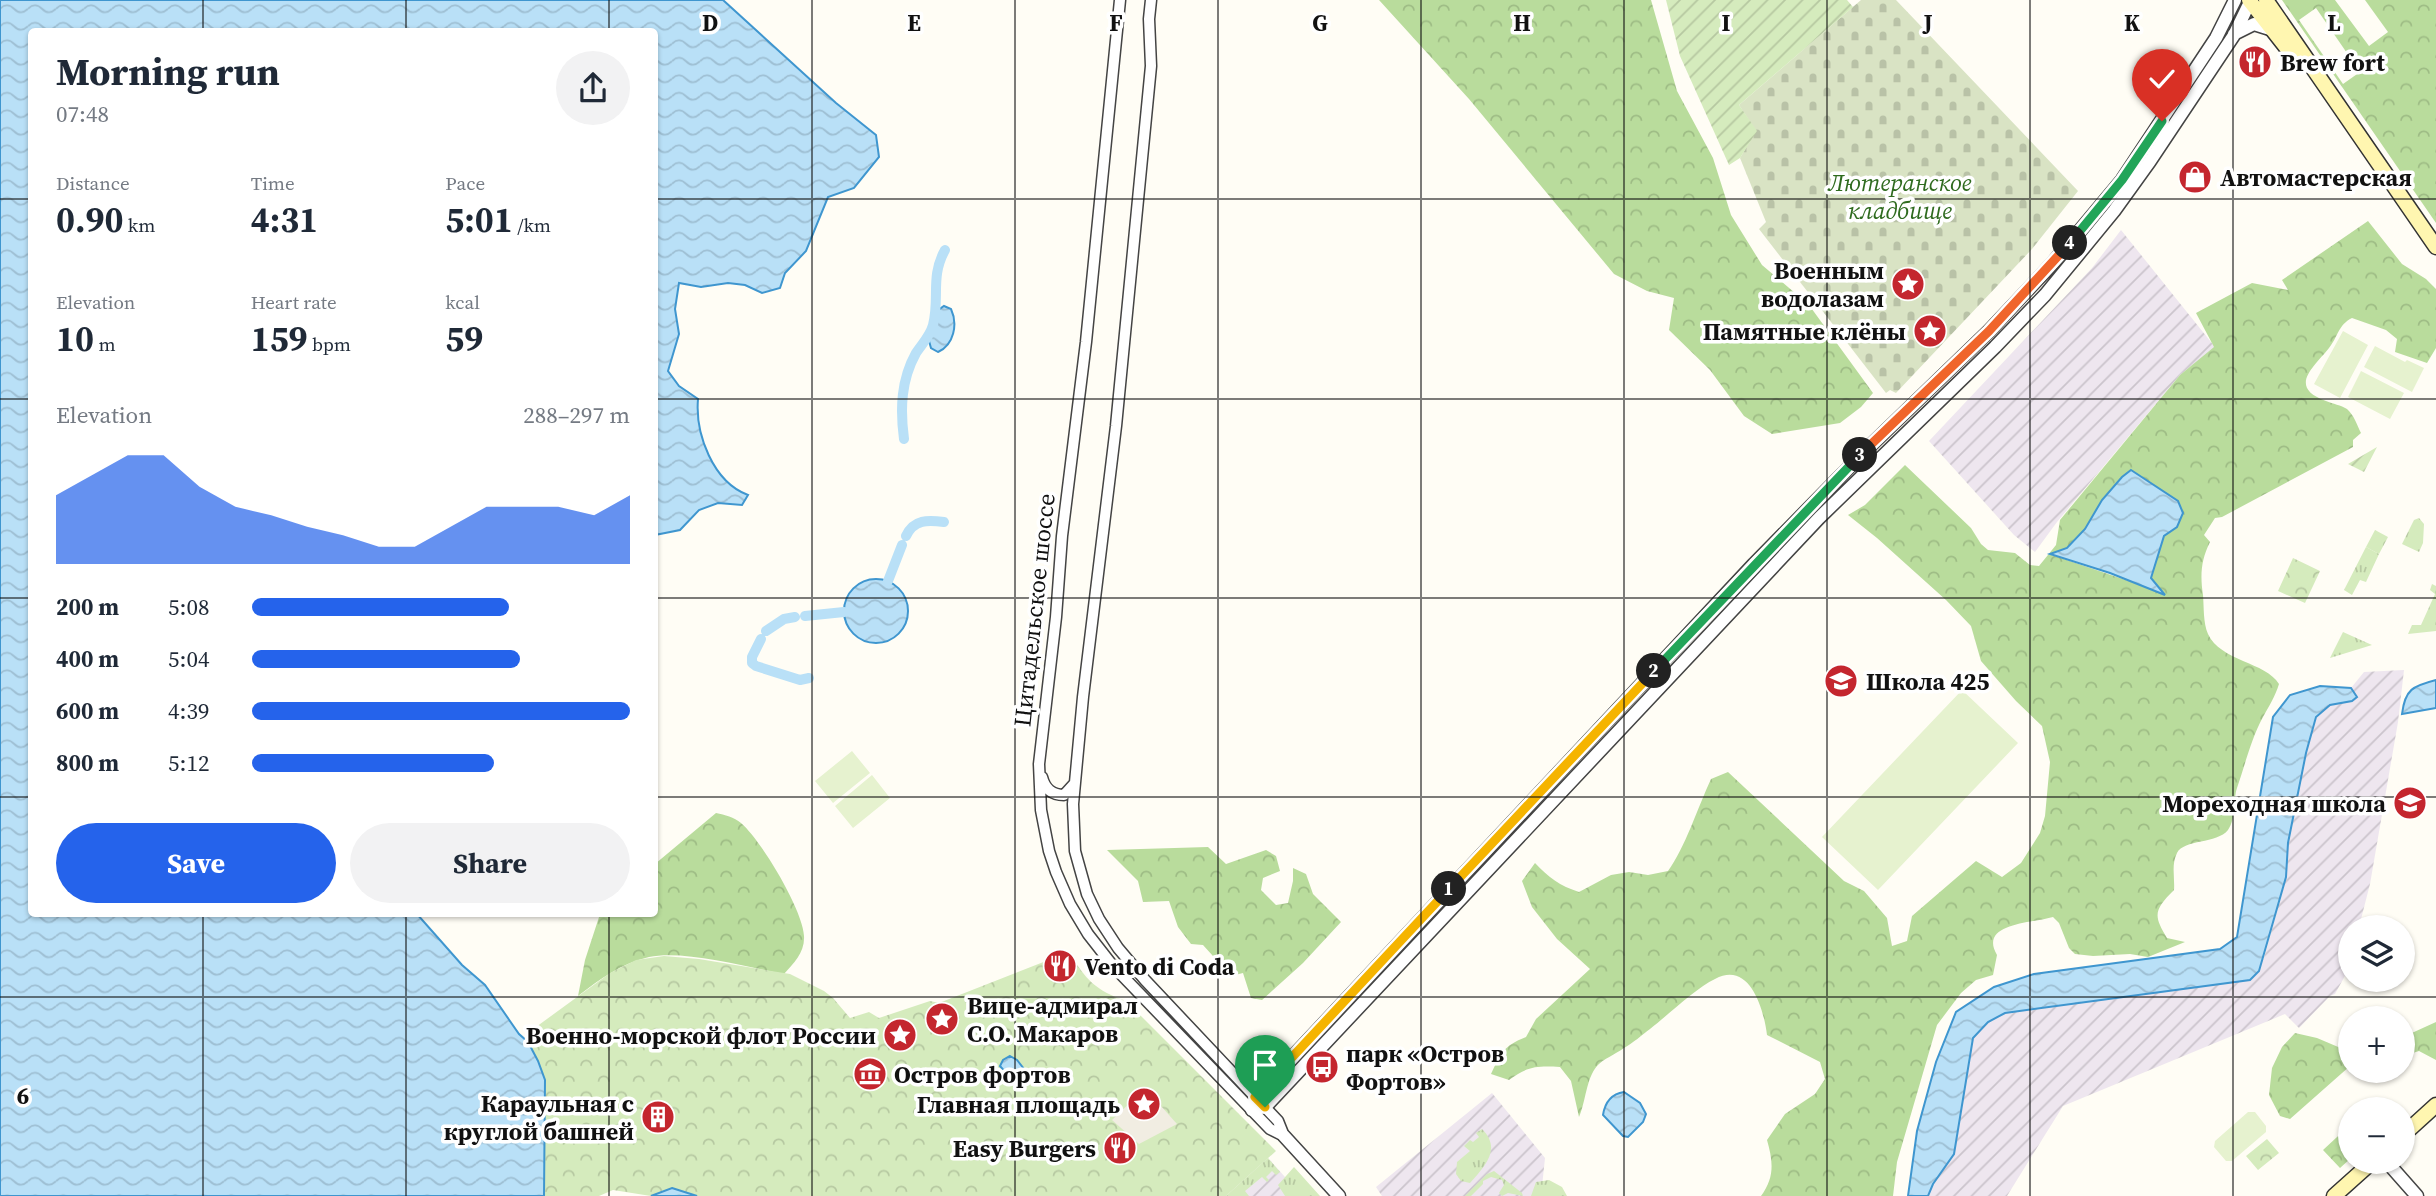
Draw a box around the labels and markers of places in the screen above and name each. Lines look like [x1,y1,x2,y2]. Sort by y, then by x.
restaurant icon: Brew fort [2236,43,2274,81]
place label: Brew fort [2280,46,2385,79]
pin [2132,49,2192,121]
shop icon: Автомастерская [2176,158,2214,196]
place label: Автомастерская [2220,161,2412,194]
pin: 4 [2052,226,2088,260]
place label: Военным водолазам [1761,254,1884,315]
place icon: Военным водолазам [1889,265,1927,303]
place icon: Памятные клёны [1911,312,1949,350]
place label: Памятные клёны [1703,315,1906,348]
pin: 3 [1842,438,1878,472]
pin: 2 [1636,654,1672,688]
school or university icon: Школа 425 [1822,662,1860,700]
place label: Школа 425 [1866,665,1990,698]
school or university icon: Мореходная школа [2391,784,2429,822]
place label: Мореходная школа [2162,787,2386,820]
pin: 1 [1432,872,1466,906]
restaurant icon: Vento di Coda [1041,947,1079,985]
place label: Vento di Coda [1084,950,1235,983]
place label: Вице-адмирал С.О. Макаров [967,989,1138,1050]
place icon: Вице-адмирал С.О. Макаров [923,1000,961,1038]
place icon: Военно-морской флот России [881,1016,919,1054]
place label: Военно-морской флот России [526,1019,876,1052]
pin [1235,1035,1295,1107]
place label: парк «Остров Фортов» [1346,1037,1504,1098]
bus stop icon: парк «Остров Фортов» [1303,1048,1341,1086]
museum icon: Остров фортов [851,1055,889,1093]
place label: Остров фортов [894,1058,1071,1091]
place icon: Главная площадь [1125,1085,1163,1123]
place label: Караульная с круглой башней [444,1087,634,1148]
place label: Главная площадь [917,1088,1120,1121]
building icon: Караульная с круглой башней [639,1098,677,1136]
restaurant icon: Easy Burgers [1101,1129,1139,1167]
place label: Easy Burgers [953,1132,1096,1165]

